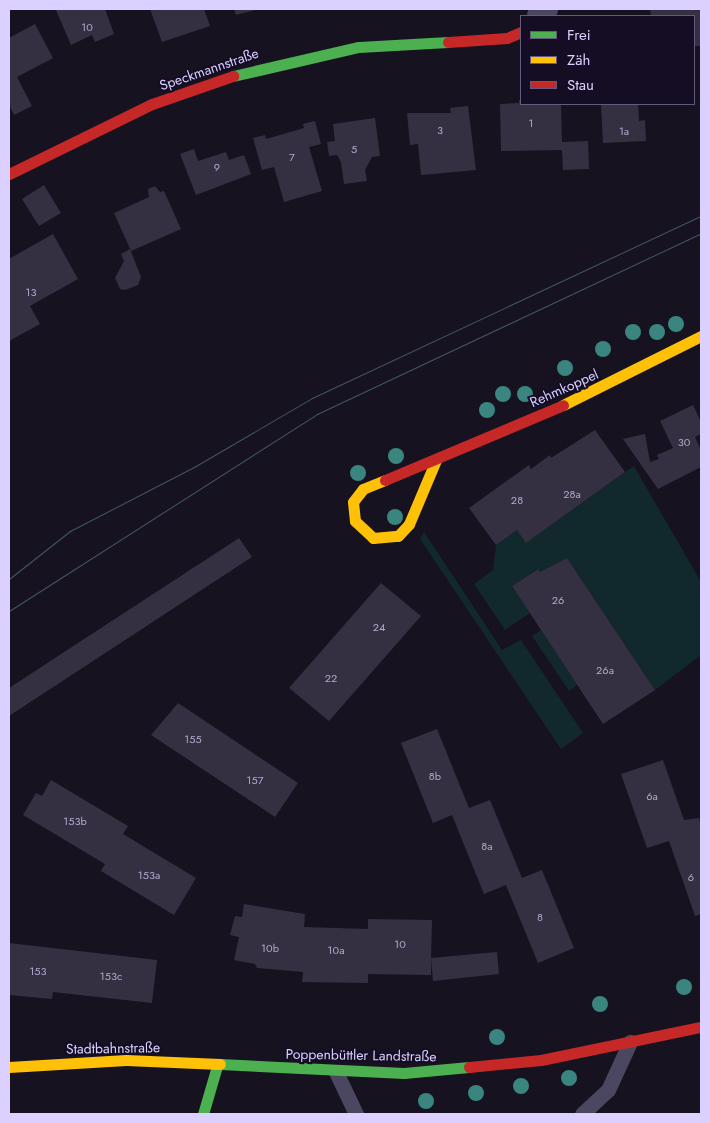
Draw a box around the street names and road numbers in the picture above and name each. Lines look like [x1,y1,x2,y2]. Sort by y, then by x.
street label: Speckmannstraße [157,44,261,94]
street label: Rehmkoppel [527,365,601,411]
street label: Stadtbahnstraße [66,1039,160,1057]
street label: Poppenbüttler Landstraße [285,1045,437,1065]

